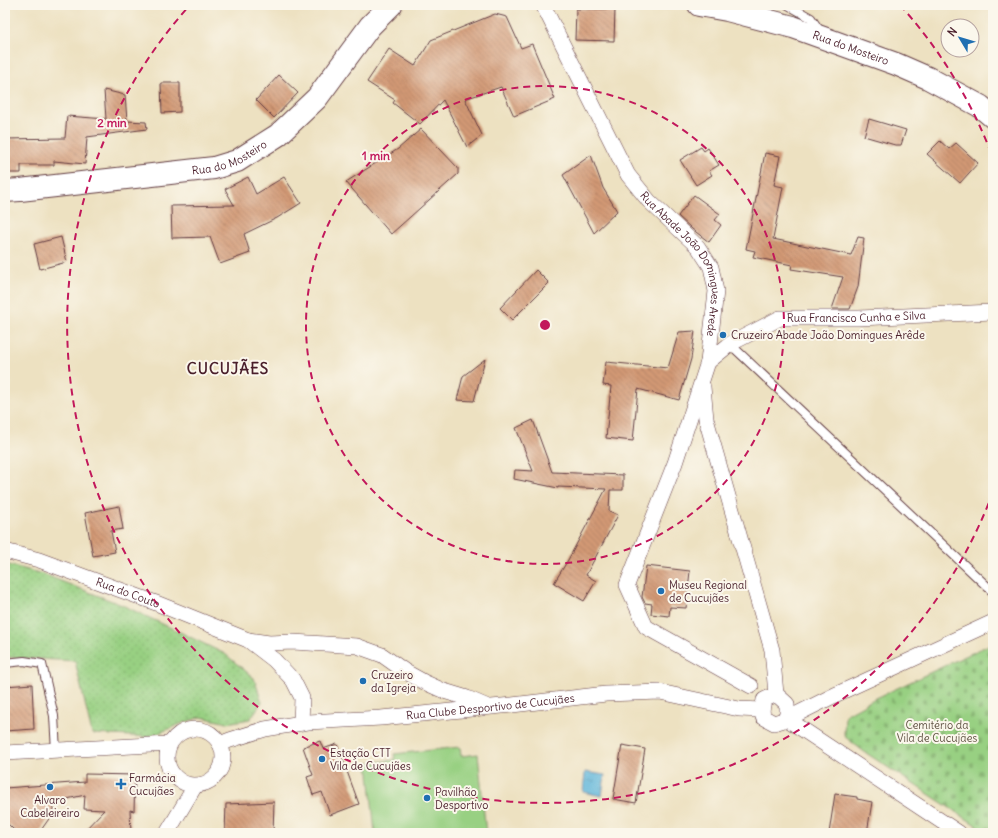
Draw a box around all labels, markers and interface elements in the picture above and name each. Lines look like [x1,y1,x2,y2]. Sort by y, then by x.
north arrow [940,18,980,58]
text: N [944,25,960,39]
street label: Rua do Mosteiro [811,28,891,68]
text: 2 min [97,115,127,130]
street label: Rua do Mosteiro [191,137,269,177]
text: 1 min [362,148,390,163]
street label: Rua Abade João Domingues Arede [637,189,724,337]
street label: Rua Francisco Cunha e Silva [787,308,926,325]
centre of rings [538,318,552,332]
place label: Cruzeiro Abade João Domingues Arêde [731,328,925,342]
marker: Cruzeiro Abade João Domingues Arêde [718,330,728,340]
district label: CUCUJÃES [187,358,269,378]
street label: Rua do Couto [94,575,162,611]
place label: Museu Regional de Cucujães [669,578,747,605]
marker: Museu Regional de Cucujães [656,586,666,596]
place label: Cruzeiro da Igreja [371,668,416,695]
marker: Cruzeiro da Igreja [358,676,368,686]
street label: Rua Clube Desportivo de Cucujães [405,691,575,722]
park label: Cemitério da Vila de Cucujães [897,718,977,745]
place label: Estação CTT Vila de Cucujães [330,746,411,773]
marker: Estação CTT Vila de Cucujães [317,754,327,764]
place label: Farmácia Cucujães [129,771,176,798]
marker: Farmácia Cucujães [116,779,126,789]
marker: Alvaro Cabeleireiro [45,782,55,792]
place label: Pavilhão Desportivo [435,785,488,812]
place label: Alvaro Cabeleireiro [20,793,80,820]
marker: Pavilhão Desportivo [422,793,432,803]

